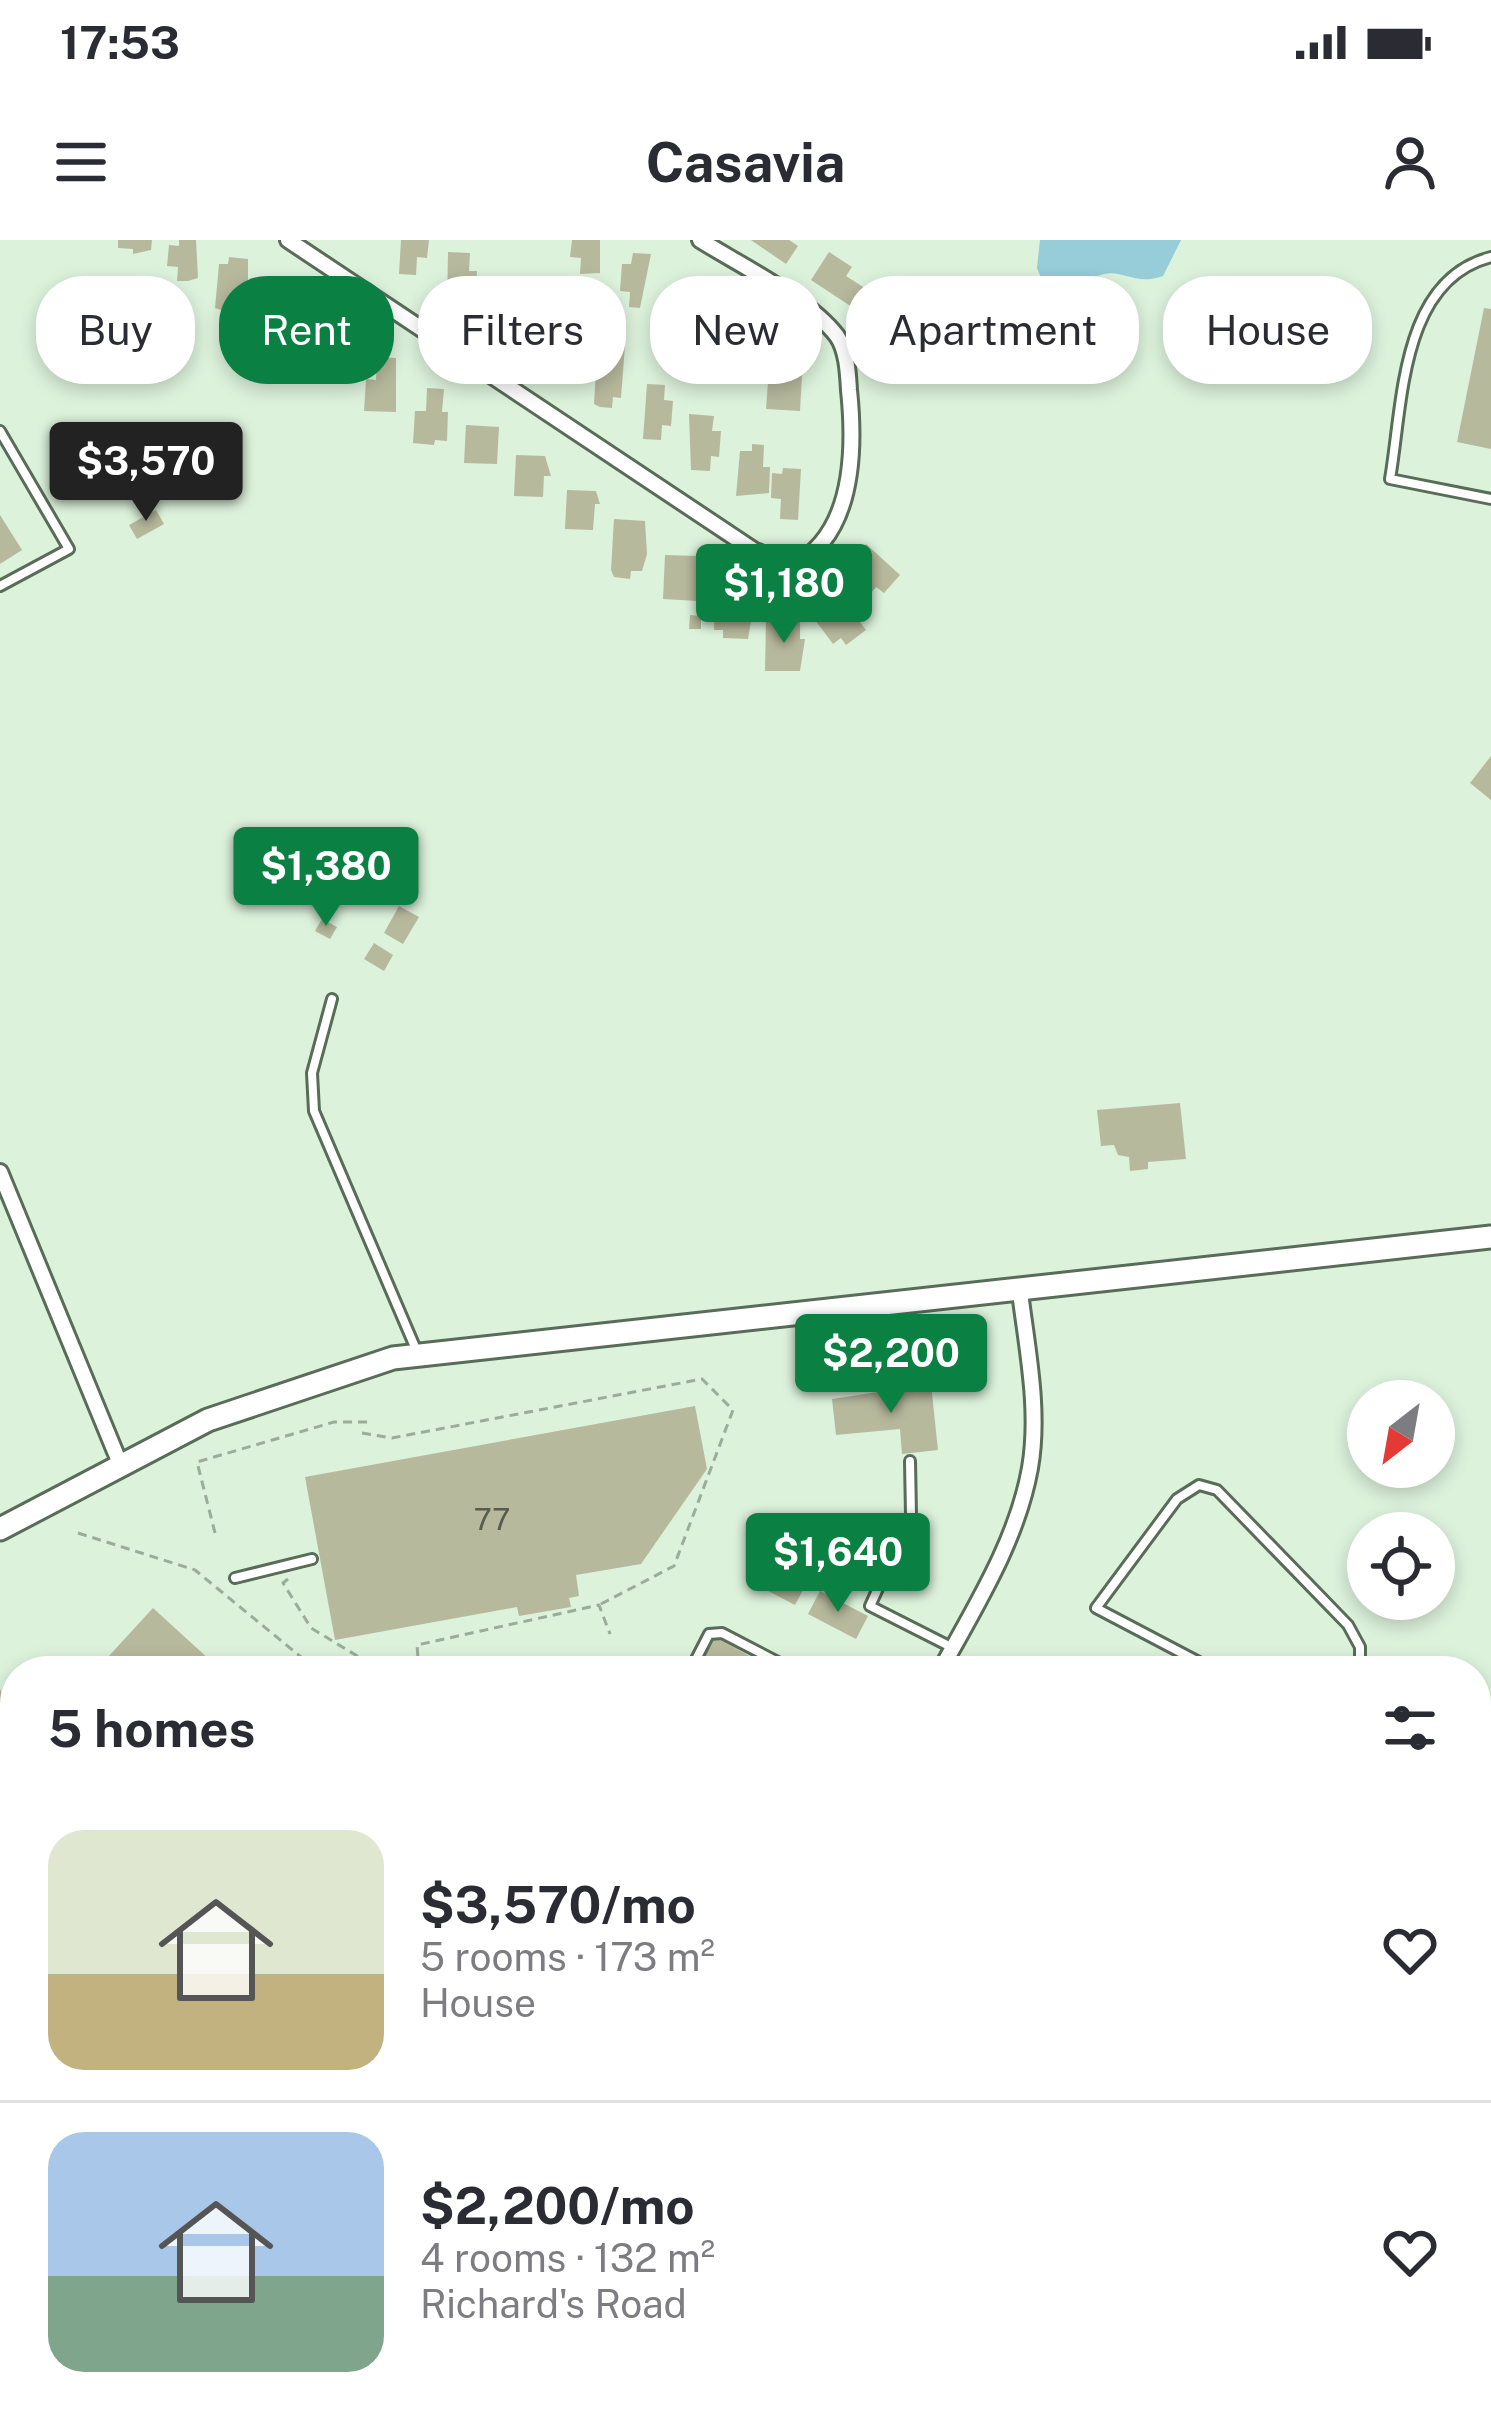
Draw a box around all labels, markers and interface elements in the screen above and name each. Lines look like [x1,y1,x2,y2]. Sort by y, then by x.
text: 17:53 [60,16,180,69]
icon: menu [48,129,114,195]
icon: person [1377,129,1443,195]
text: Casavia [646,131,845,194]
chip: Buy [36,276,195,384]
chip: Rent [219,276,394,384]
chip: Filters [418,276,626,384]
chip: New [650,276,822,384]
chip: Apartment [846,276,1139,384]
chip: House [1163,276,1372,384]
pin: $3,570 [48,422,244,524]
text: $3,570 [77,438,215,484]
pin: $1,180 [686,544,882,646]
text: $1,180 [723,560,845,606]
pin: $1,380 [228,827,424,929]
text: $1,380 [260,843,392,889]
pin: $2,200 [793,1314,989,1416]
text: $2,200 [822,1330,960,1376]
north arrow [1347,1380,1455,1488]
map controls [1347,1380,1455,1620]
house number: 77 [474,1501,510,1537]
button: locate [1347,1512,1455,1620]
pin: $1,640 [740,1513,936,1615]
text: $1,640 [773,1529,903,1575]
icon: filters [1377,1695,1443,1761]
text: 5 homes [48,1699,255,1758]
text: $3,570/mo [420,1875,696,1934]
icon: home [144,1878,288,2022]
icon: heart [1377,1917,1443,1983]
text: 5 rooms · 173 m² [420,1934,715,1980]
text: House [420,1980,536,2026]
text: $2,200/mo [420,2176,695,2235]
icon: home [144,2180,288,2324]
icon: heart [1377,2219,1443,2285]
text: 4 rooms · 132 m² [420,2235,715,2281]
text: Richard's Road [420,2281,687,2327]

